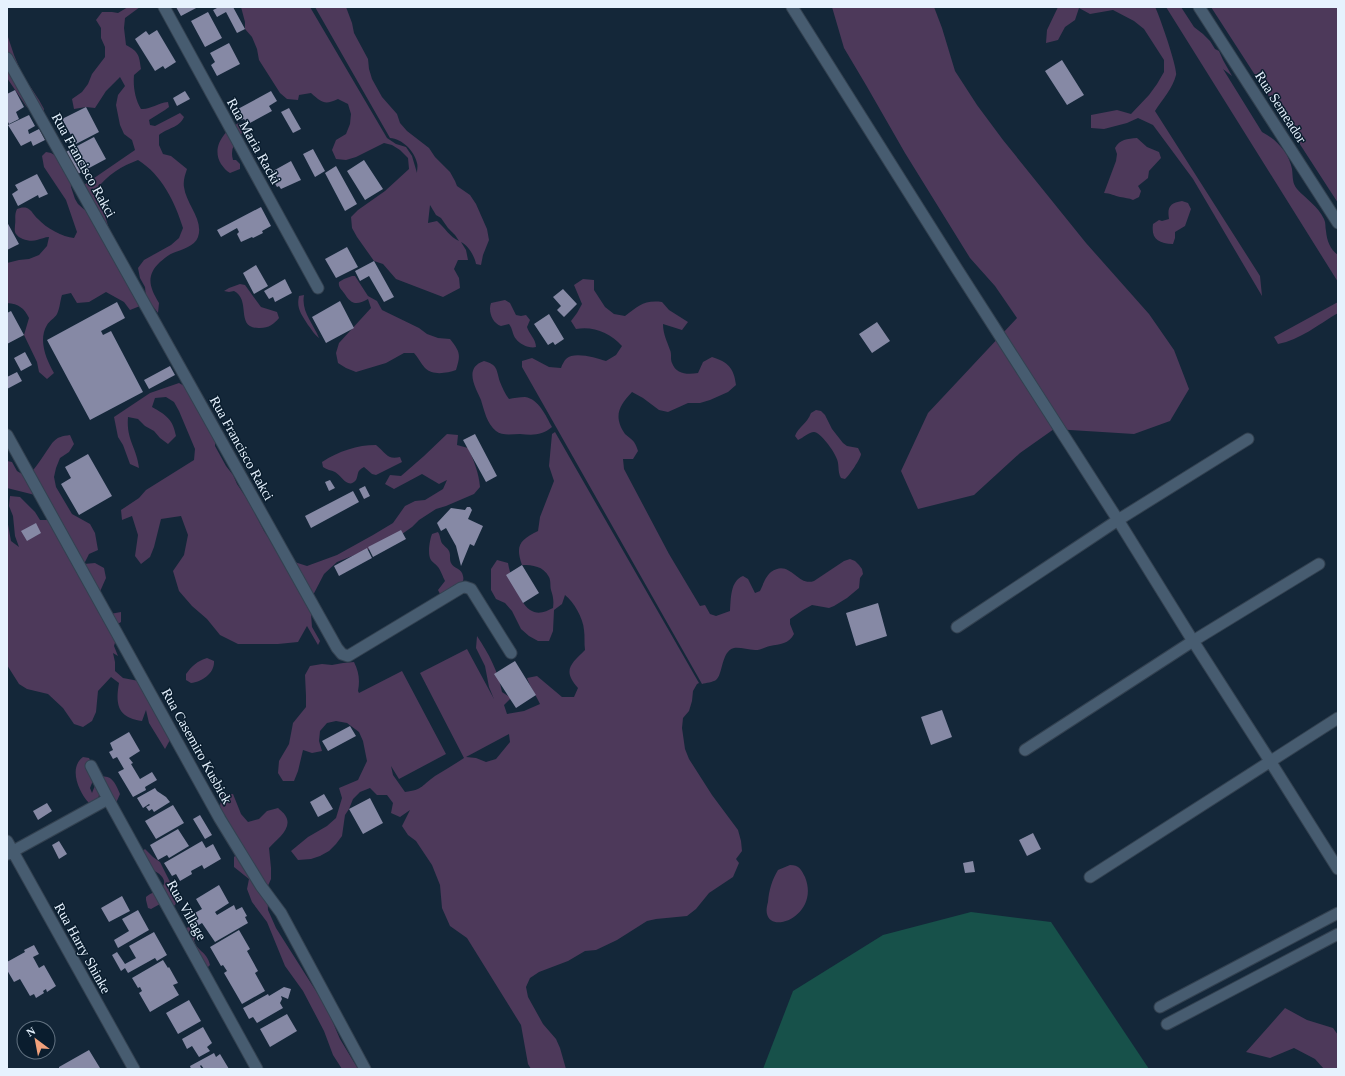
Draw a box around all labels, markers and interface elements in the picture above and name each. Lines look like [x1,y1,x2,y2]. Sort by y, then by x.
street label: Rua Semeador [1252,69,1309,146]
street label: Rua Maria Racki [224,96,283,187]
street label: Rua Francisco Rakci [49,111,118,220]
street label: Rua Francisco Rakci [207,394,276,503]
street label: Rua Casemiro Kusbick [159,686,235,807]
street label: Rua Village [164,878,209,943]
street label: Rua Harry Shinke [51,900,114,996]
north arrow [16,1020,56,1060]
text: N [24,1024,37,1039]

